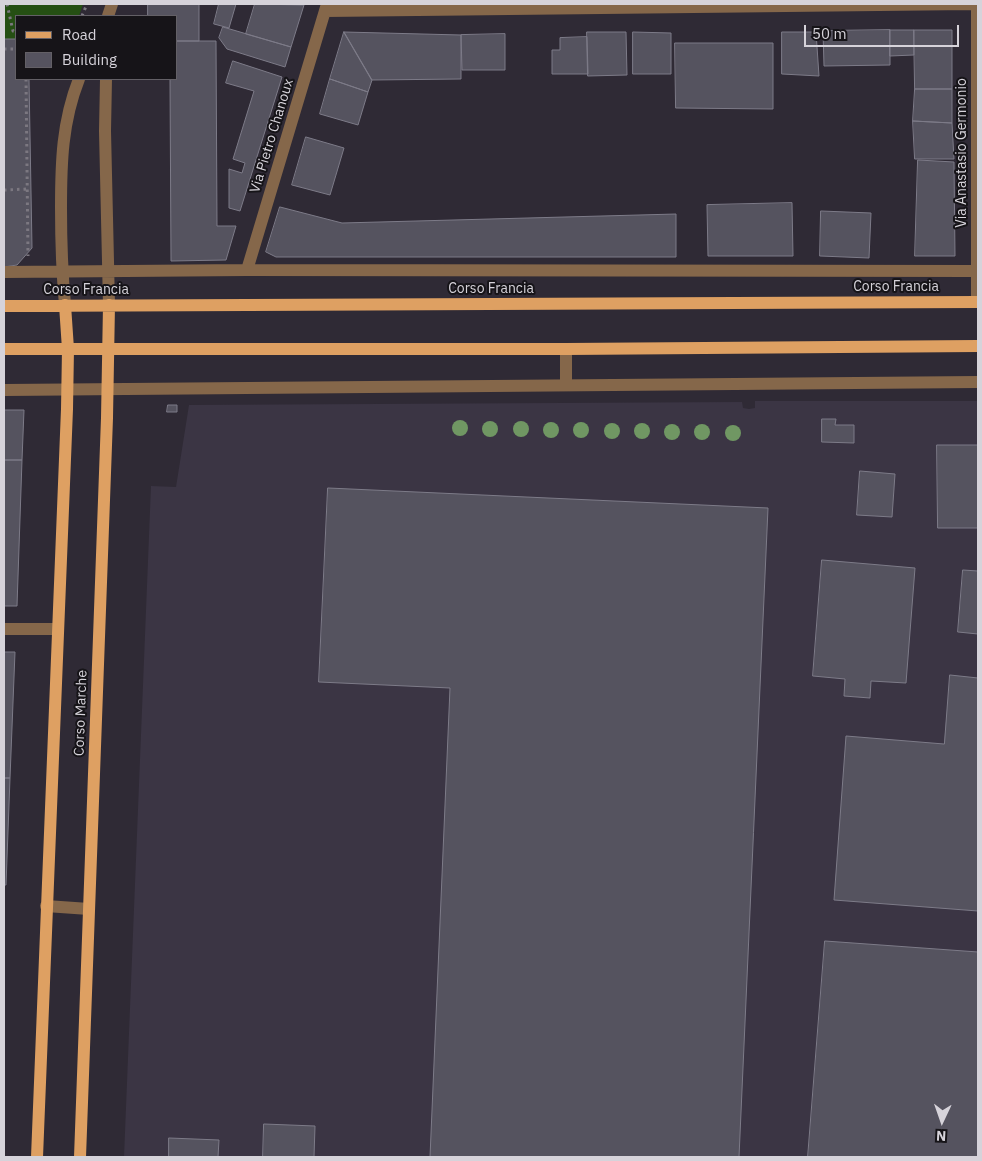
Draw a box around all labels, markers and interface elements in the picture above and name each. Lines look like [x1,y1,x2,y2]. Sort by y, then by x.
legend [15,15,178,80]
scale bar [807,15,962,47]
text: 50 m [812,24,847,43]
text: Road [62,25,97,44]
text: Building [62,50,117,69]
street label: Via Pietro Chanoux [247,77,297,195]
street label: Via Anastasio Germonio [954,78,970,228]
street label: Corso Francia [853,279,939,295]
street label: Corso Francia [448,281,534,297]
street label: Corso Francia [43,282,129,298]
street label: Corso Marche [71,670,91,756]
north arrow [917,1096,967,1146]
text: N [936,1127,947,1145]

